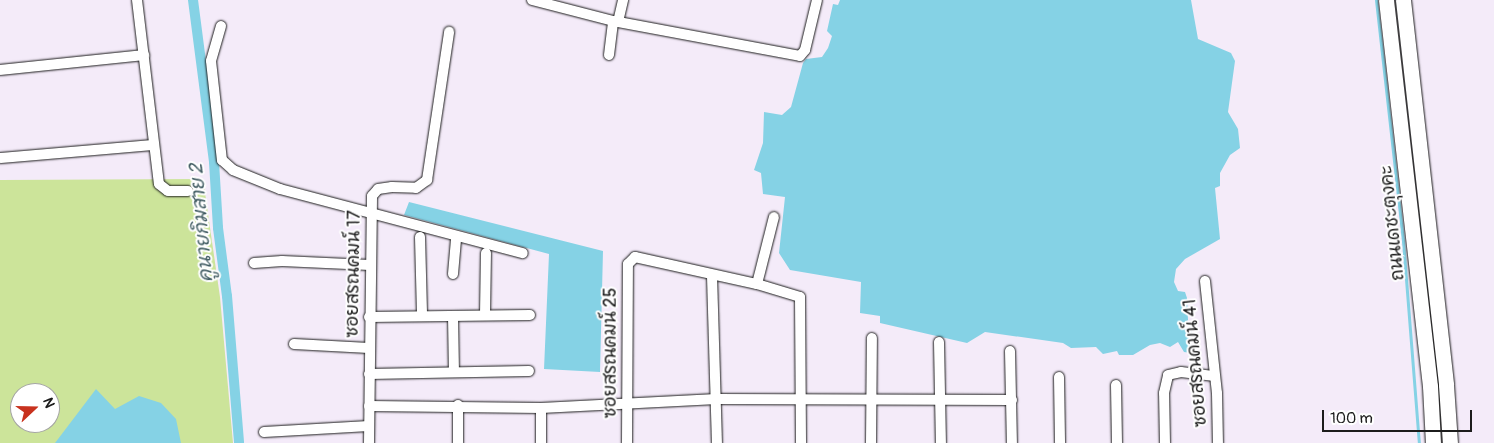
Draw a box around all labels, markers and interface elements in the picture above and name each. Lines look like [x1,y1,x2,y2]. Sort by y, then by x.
water label: คูนายกิมสาย 2 [185,163,219,283]
street label: ถนนเดชะตุงคะ [1376,164,1410,282]
street label: ซอยสรณคมน์ 17 [342,210,366,338]
street label: ซอยสรณคมน์ 25 [600,288,622,418]
street label: ซอยสรณคมน์ 41 [1180,298,1212,428]
north arrow [10,383,60,433]
text: N [39,395,58,410]
scale bar [1324,400,1474,432]
text: 100 m [1330,409,1373,428]

